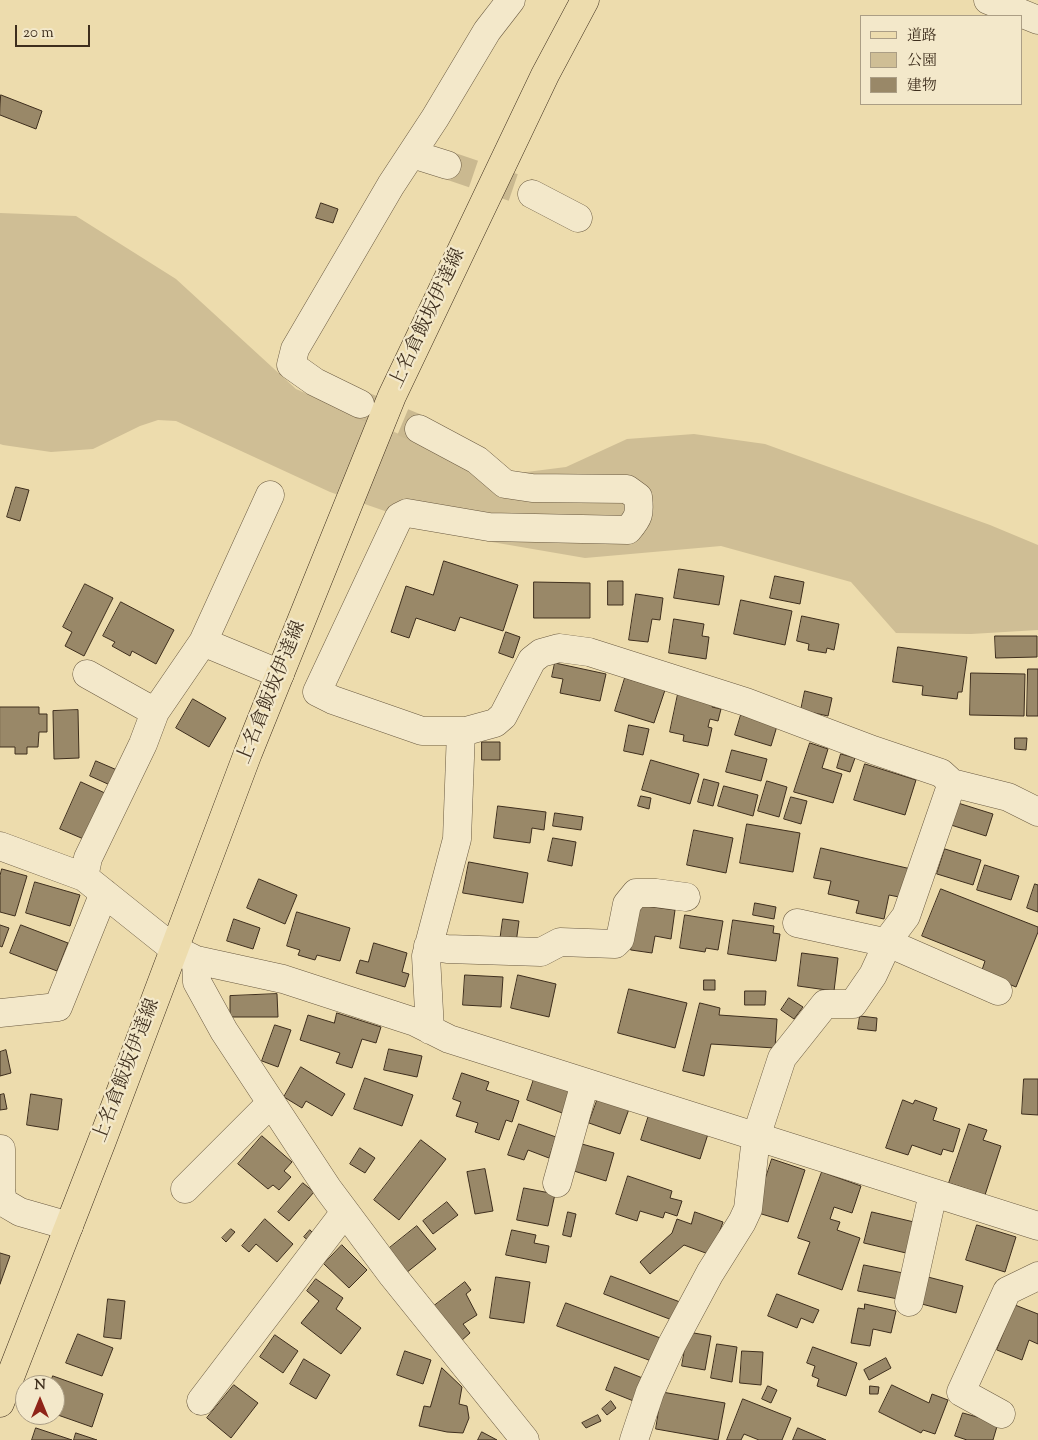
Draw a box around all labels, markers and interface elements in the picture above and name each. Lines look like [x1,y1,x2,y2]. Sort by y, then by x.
scale bar [18,15,92,47]
legend [860,15,1023,105]
text: 20 m [23,23,54,44]
text: 道路 [907,26,937,47]
text: 公園 [907,51,937,72]
text: 建物 [907,76,937,97]
street label: 上名倉飯坂伊達線 [387,245,471,393]
street label: 上名倉飯坂伊達線 [234,618,312,768]
street label: 上名倉飯坂伊達線 [90,996,166,1146]
north arrow [15,1375,65,1425]
text: N [34,1376,46,1396]

